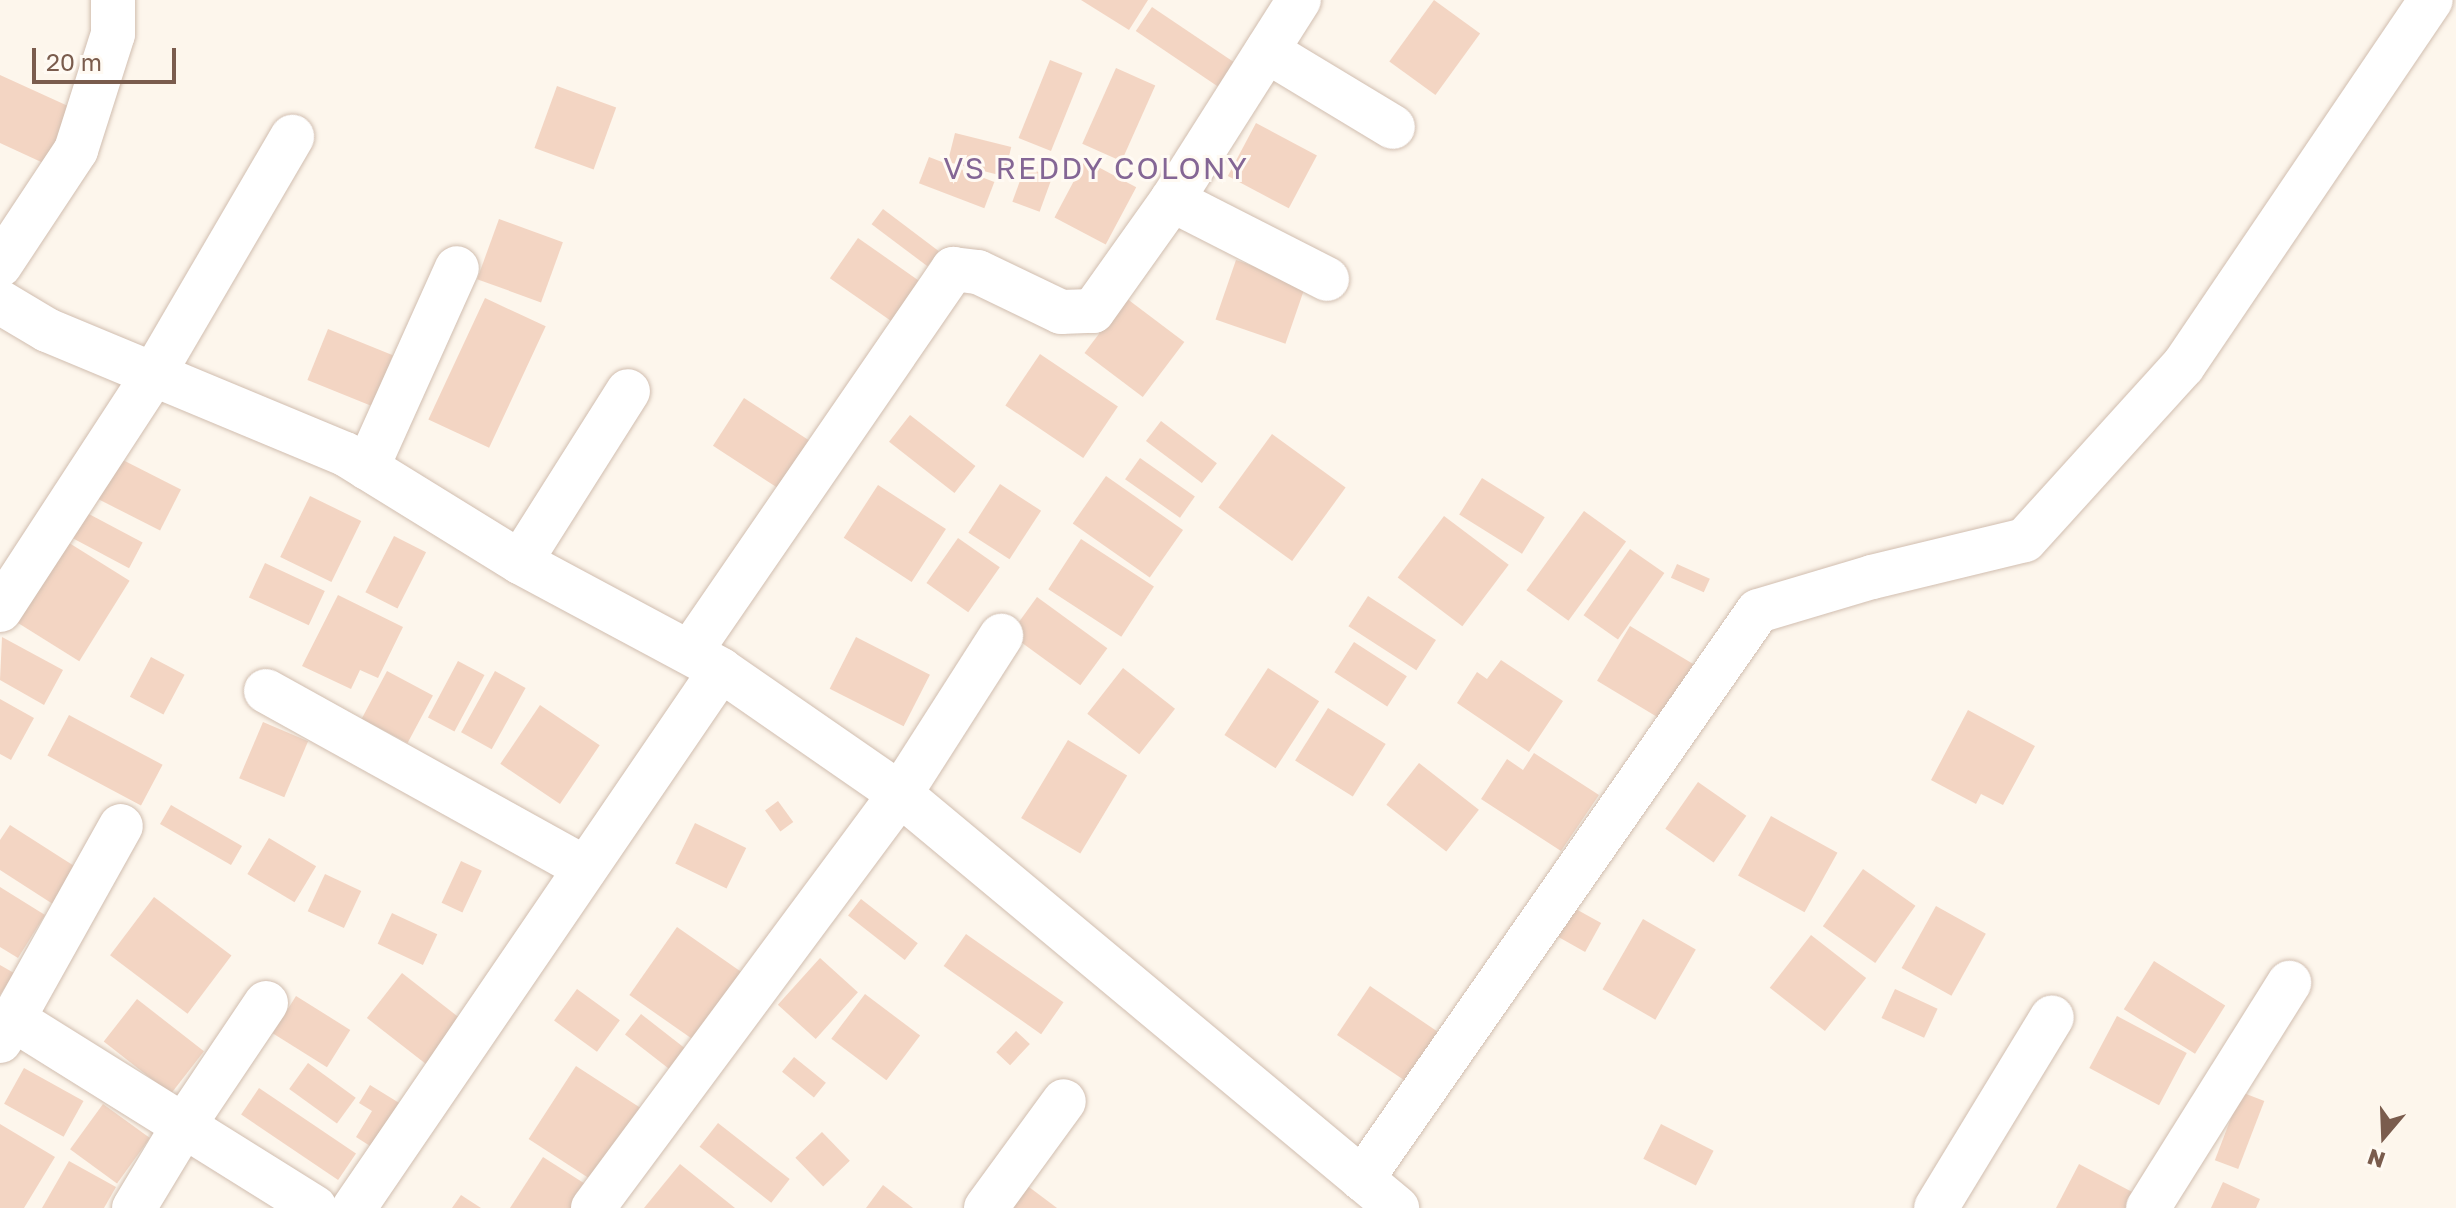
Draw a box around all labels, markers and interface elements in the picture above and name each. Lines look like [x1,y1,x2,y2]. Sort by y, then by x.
scale bar [36,32,180,82]
text: 20 m [46,47,102,76]
district label: VS REDDY COLONY [943,150,1249,186]
north arrow [2344,1096,2424,1176]
text: N [2364,1144,2388,1175]

